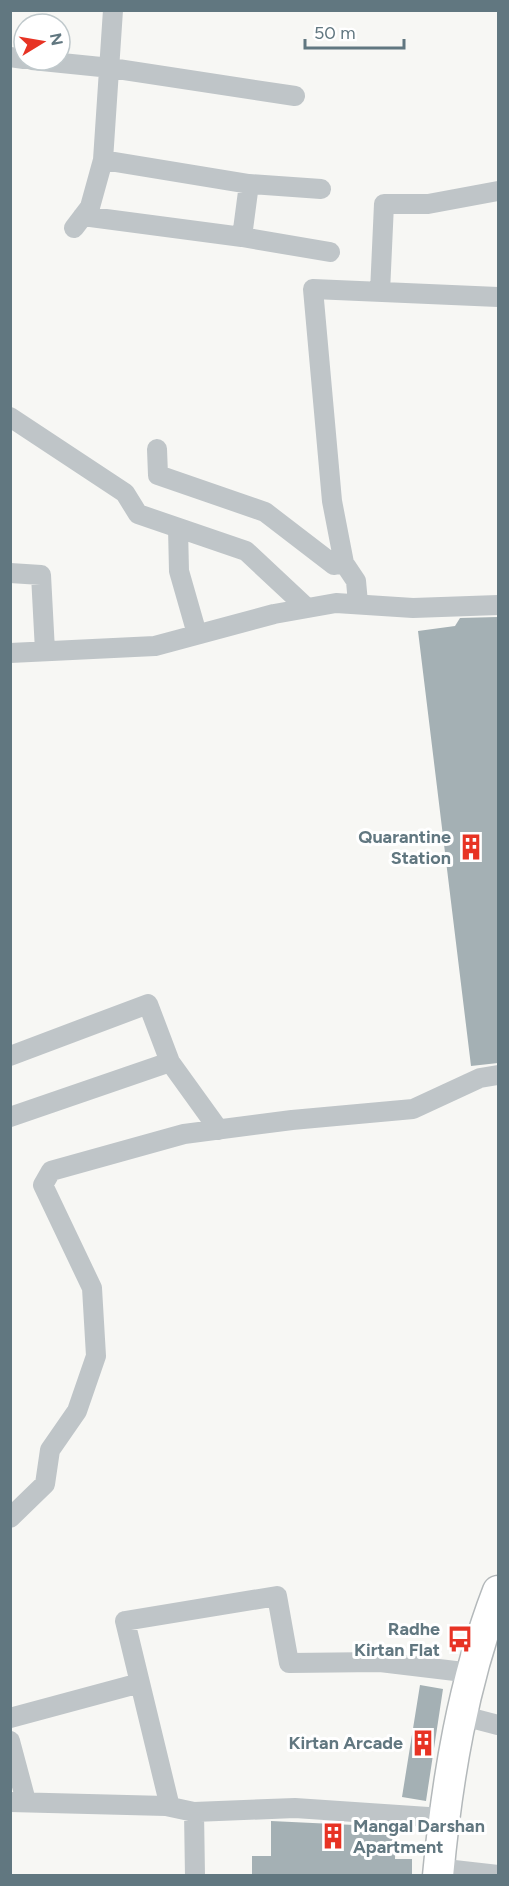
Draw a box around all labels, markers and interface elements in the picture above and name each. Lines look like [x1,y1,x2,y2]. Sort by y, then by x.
north arrow [12,12,72,72]
scale bar [305,12,404,50]
text: 50 m [314,22,356,44]
text: N [46,31,67,47]
place label: Quarantine Station [358,826,451,869]
building icon: Quarantine Station [456,832,486,862]
place label: Radhe Kirtan Flat [354,1618,440,1661]
bus stop icon: Radhe Kirtan Flat [445,1624,475,1654]
building icon: Kirtan Arcade [408,1728,438,1758]
place label: Kirtan Arcade [289,1732,403,1754]
place label: Mangal Darshan Apartment [353,1815,485,1858]
building icon: Mangal Darshan Apartment [318,1821,348,1851]

